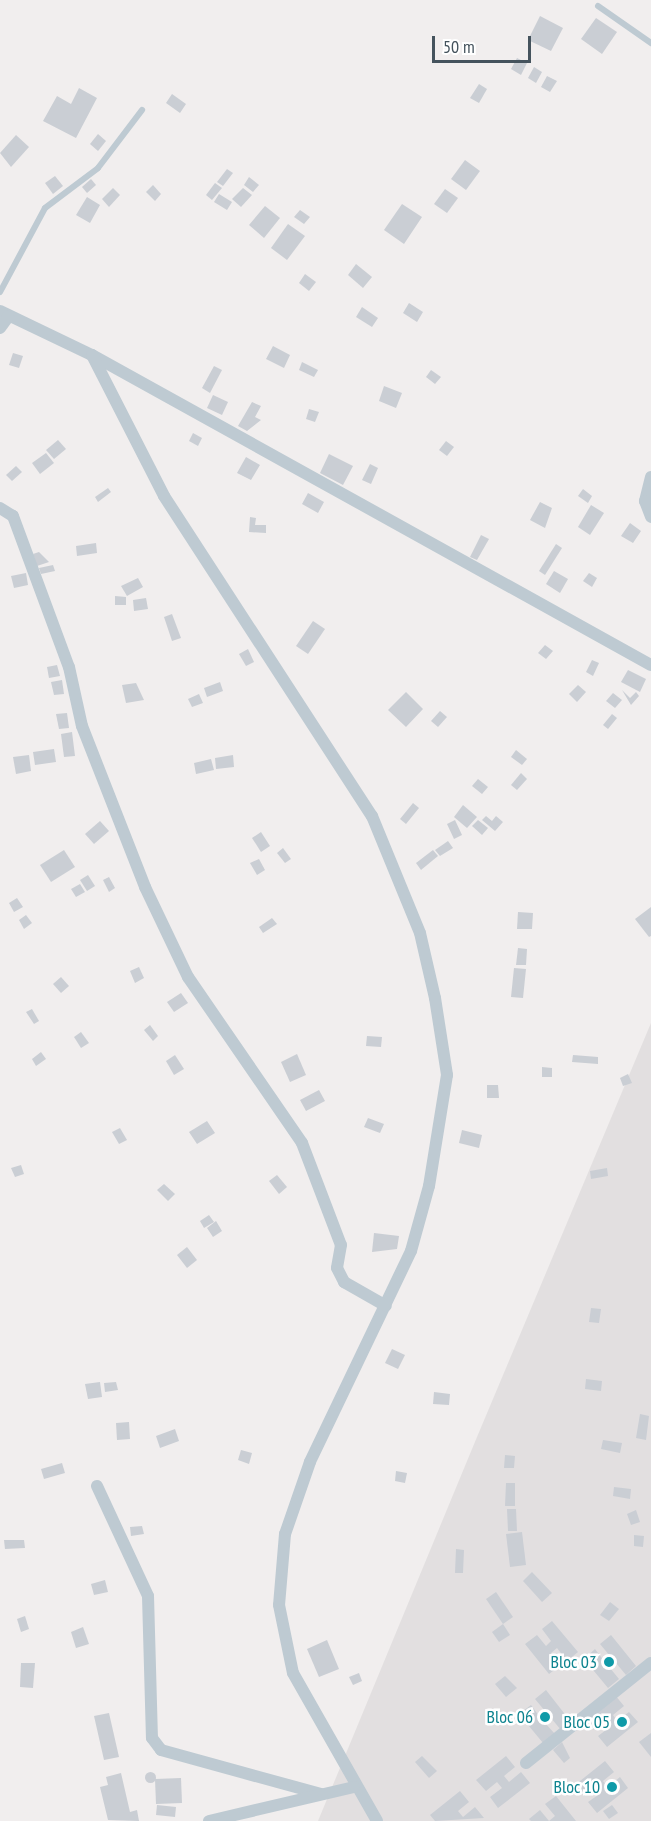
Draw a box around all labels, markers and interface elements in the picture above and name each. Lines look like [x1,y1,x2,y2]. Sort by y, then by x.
scale bar [435,24,534,62]
text: 50 m [443,35,475,58]
place label: Bloc 03 [550,1651,597,1673]
marker: Bloc 03 [602,1655,616,1669]
place label: Bloc 06 [486,1706,533,1728]
marker: Bloc 06 [538,1710,552,1724]
place label: Bloc 05 [563,1711,610,1733]
marker: Bloc 05 [615,1715,629,1729]
place label: Bloc 10 [553,1776,600,1798]
marker: Bloc 10 [605,1780,619,1794]

